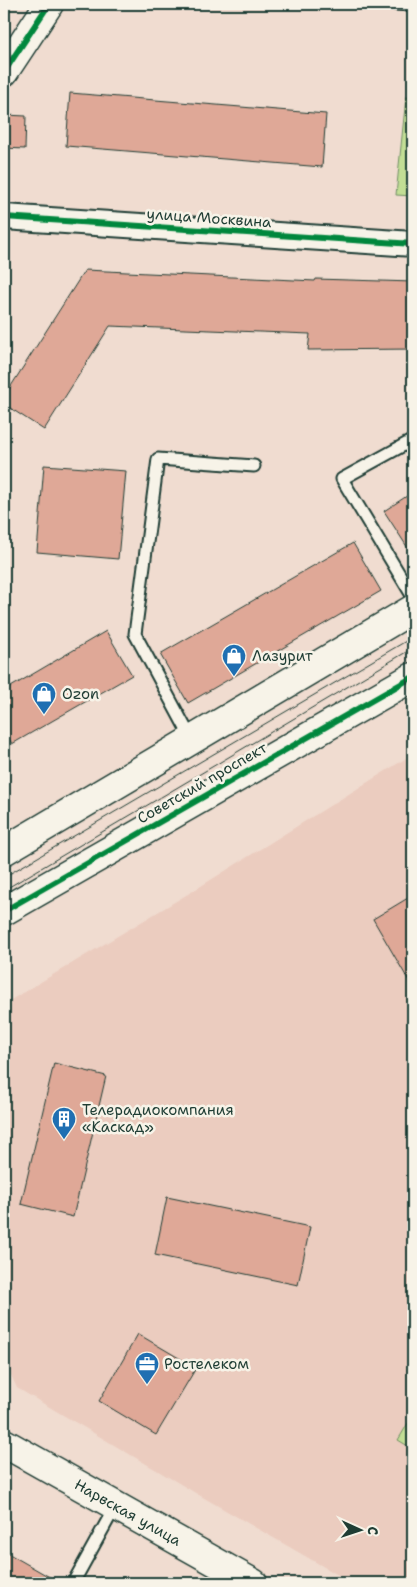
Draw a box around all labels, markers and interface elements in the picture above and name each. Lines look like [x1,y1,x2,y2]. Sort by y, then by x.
street label: улица Москвина [146,204,273,232]
shop icon: Лазурит [221,643,247,677]
place label: Лазурит [252,646,313,666]
shop icon: Ozon [31,681,57,715]
place label: Ozon [62,684,99,704]
street label: Советский проспект [133,737,271,828]
place label: Телерадиокомпания «Каскад» [82,1100,234,1137]
building icon: Телерадиокомпания «Каскад» [51,1106,77,1140]
office icon: Ростелеком [134,1351,160,1385]
place label: Ростелеком [164,1354,249,1374]
street label: Нарвская улица [71,1475,185,1551]
north arrow [334,1504,384,1554]
text: С [364,1526,382,1535]

